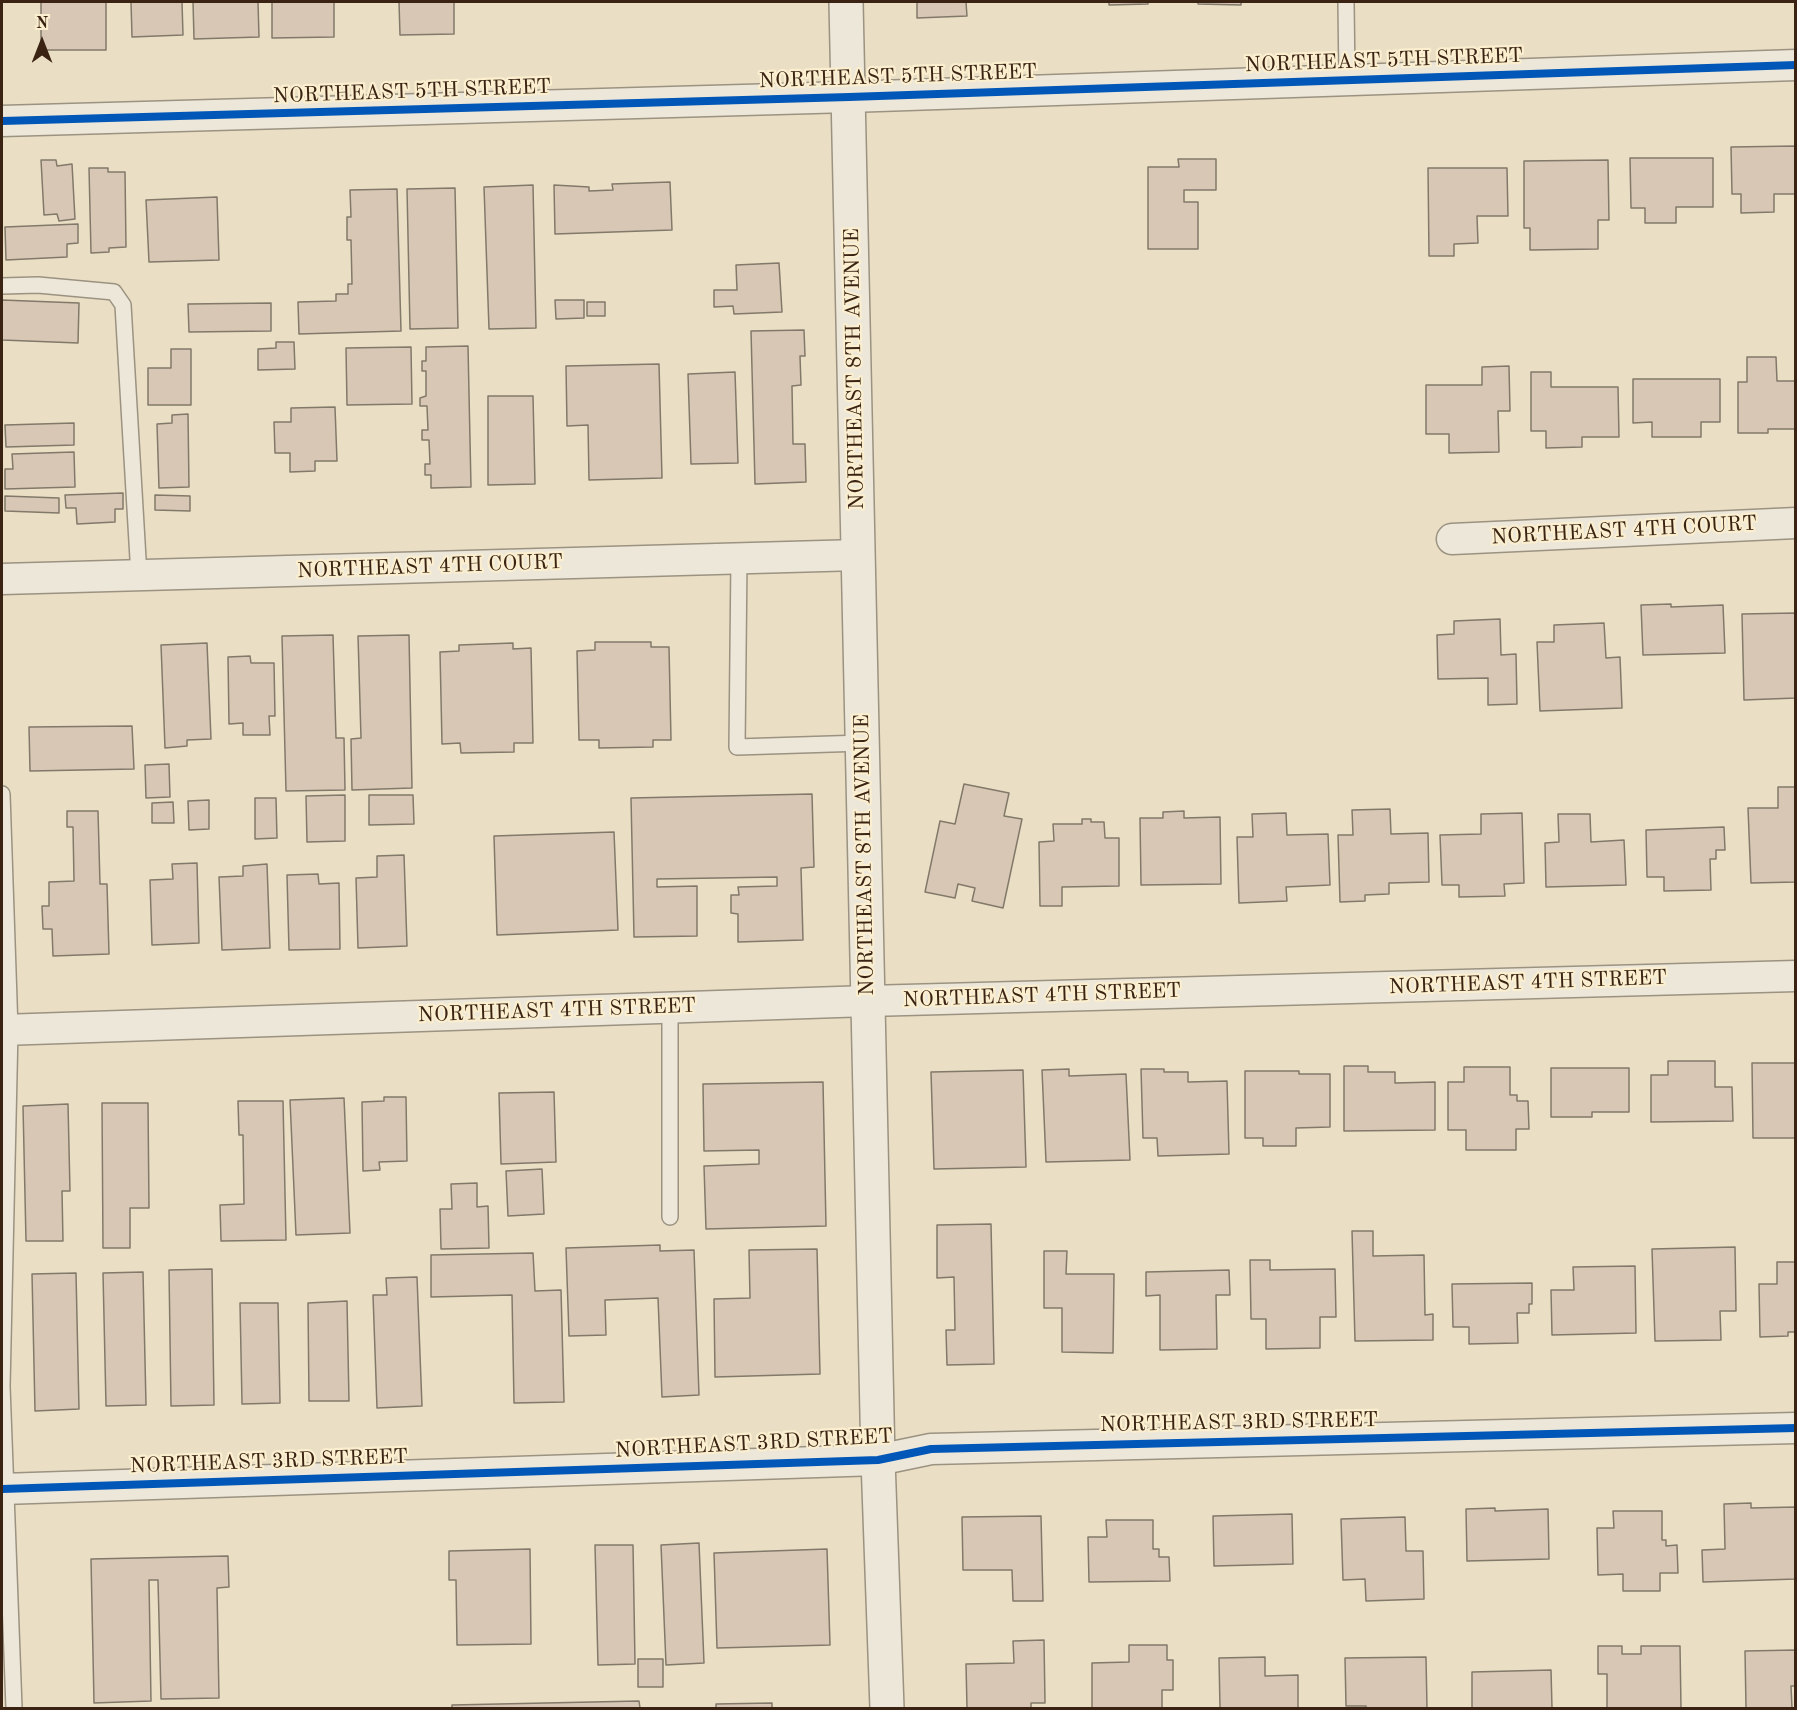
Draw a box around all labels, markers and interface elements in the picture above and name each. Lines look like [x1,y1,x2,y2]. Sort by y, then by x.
north arrow [12,12,72,72]
text: N [36,16,48,32]
street label: NORTHEAST 5TH STREET [1244,44,1524,78]
street label: NORTHEAST 5TH STREET [758,60,1038,94]
street label: NORTHEAST 5TH STREET [272,75,552,109]
street label: NORTHEAST 8TH AVENUE [840,228,870,510]
street label: NORTHEAST 4TH COURT [1490,511,1758,551]
street label: NORTHEAST 4TH COURT [297,550,563,584]
street label: NORTHEAST 8TH AVENUE [850,714,880,996]
street label: NORTHEAST 4TH STREET [1388,966,1668,1000]
street label: NORTHEAST 4TH STREET [902,979,1182,1013]
street label: NORTHEAST 4TH STREET [417,994,697,1028]
street label: NORTHEAST 3RD STREET [1100,1408,1378,1438]
street label: NORTHEAST 3RD STREET [614,1424,894,1464]
street label: NORTHEAST 3RD STREET [129,1445,409,1479]

